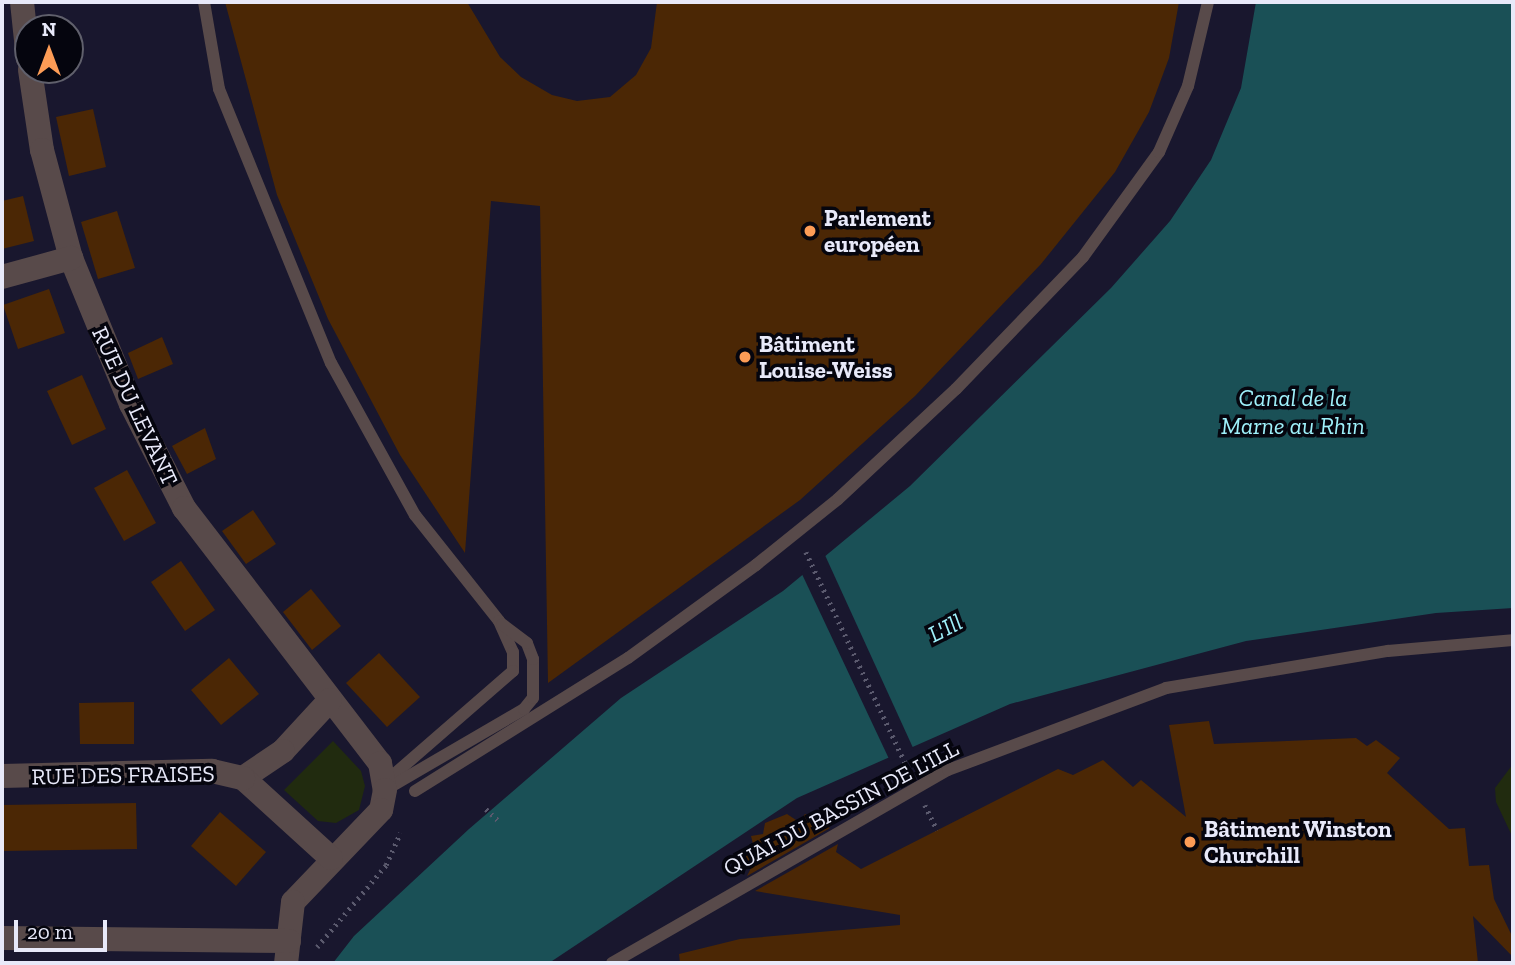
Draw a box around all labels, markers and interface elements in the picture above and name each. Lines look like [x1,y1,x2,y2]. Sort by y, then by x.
north arrow [14,14,84,84]
text: N [42,18,56,41]
place label: Parlement européen [824,204,931,258]
marker: Parlement européen [802,223,818,239]
street label: RUE DU LEVANT [86,322,184,490]
place label: Bâtiment Louise-Weiss [759,330,892,384]
marker: Bâtiment Louise-Weiss [737,349,753,365]
water label: Canal de la Marne au Rhin [1221,384,1365,440]
water label: L'Ill [923,607,967,649]
street label: QUAI DU BASSIN DE L'ILL [719,734,963,882]
street label: RUE DES FRAISES [31,760,215,790]
place label: Bâtiment Winston Churchill [1204,815,1392,869]
marker: Bâtiment Winston Churchill [1182,834,1198,850]
scale bar [18,906,110,950]
text: 20 m [27,919,73,944]

